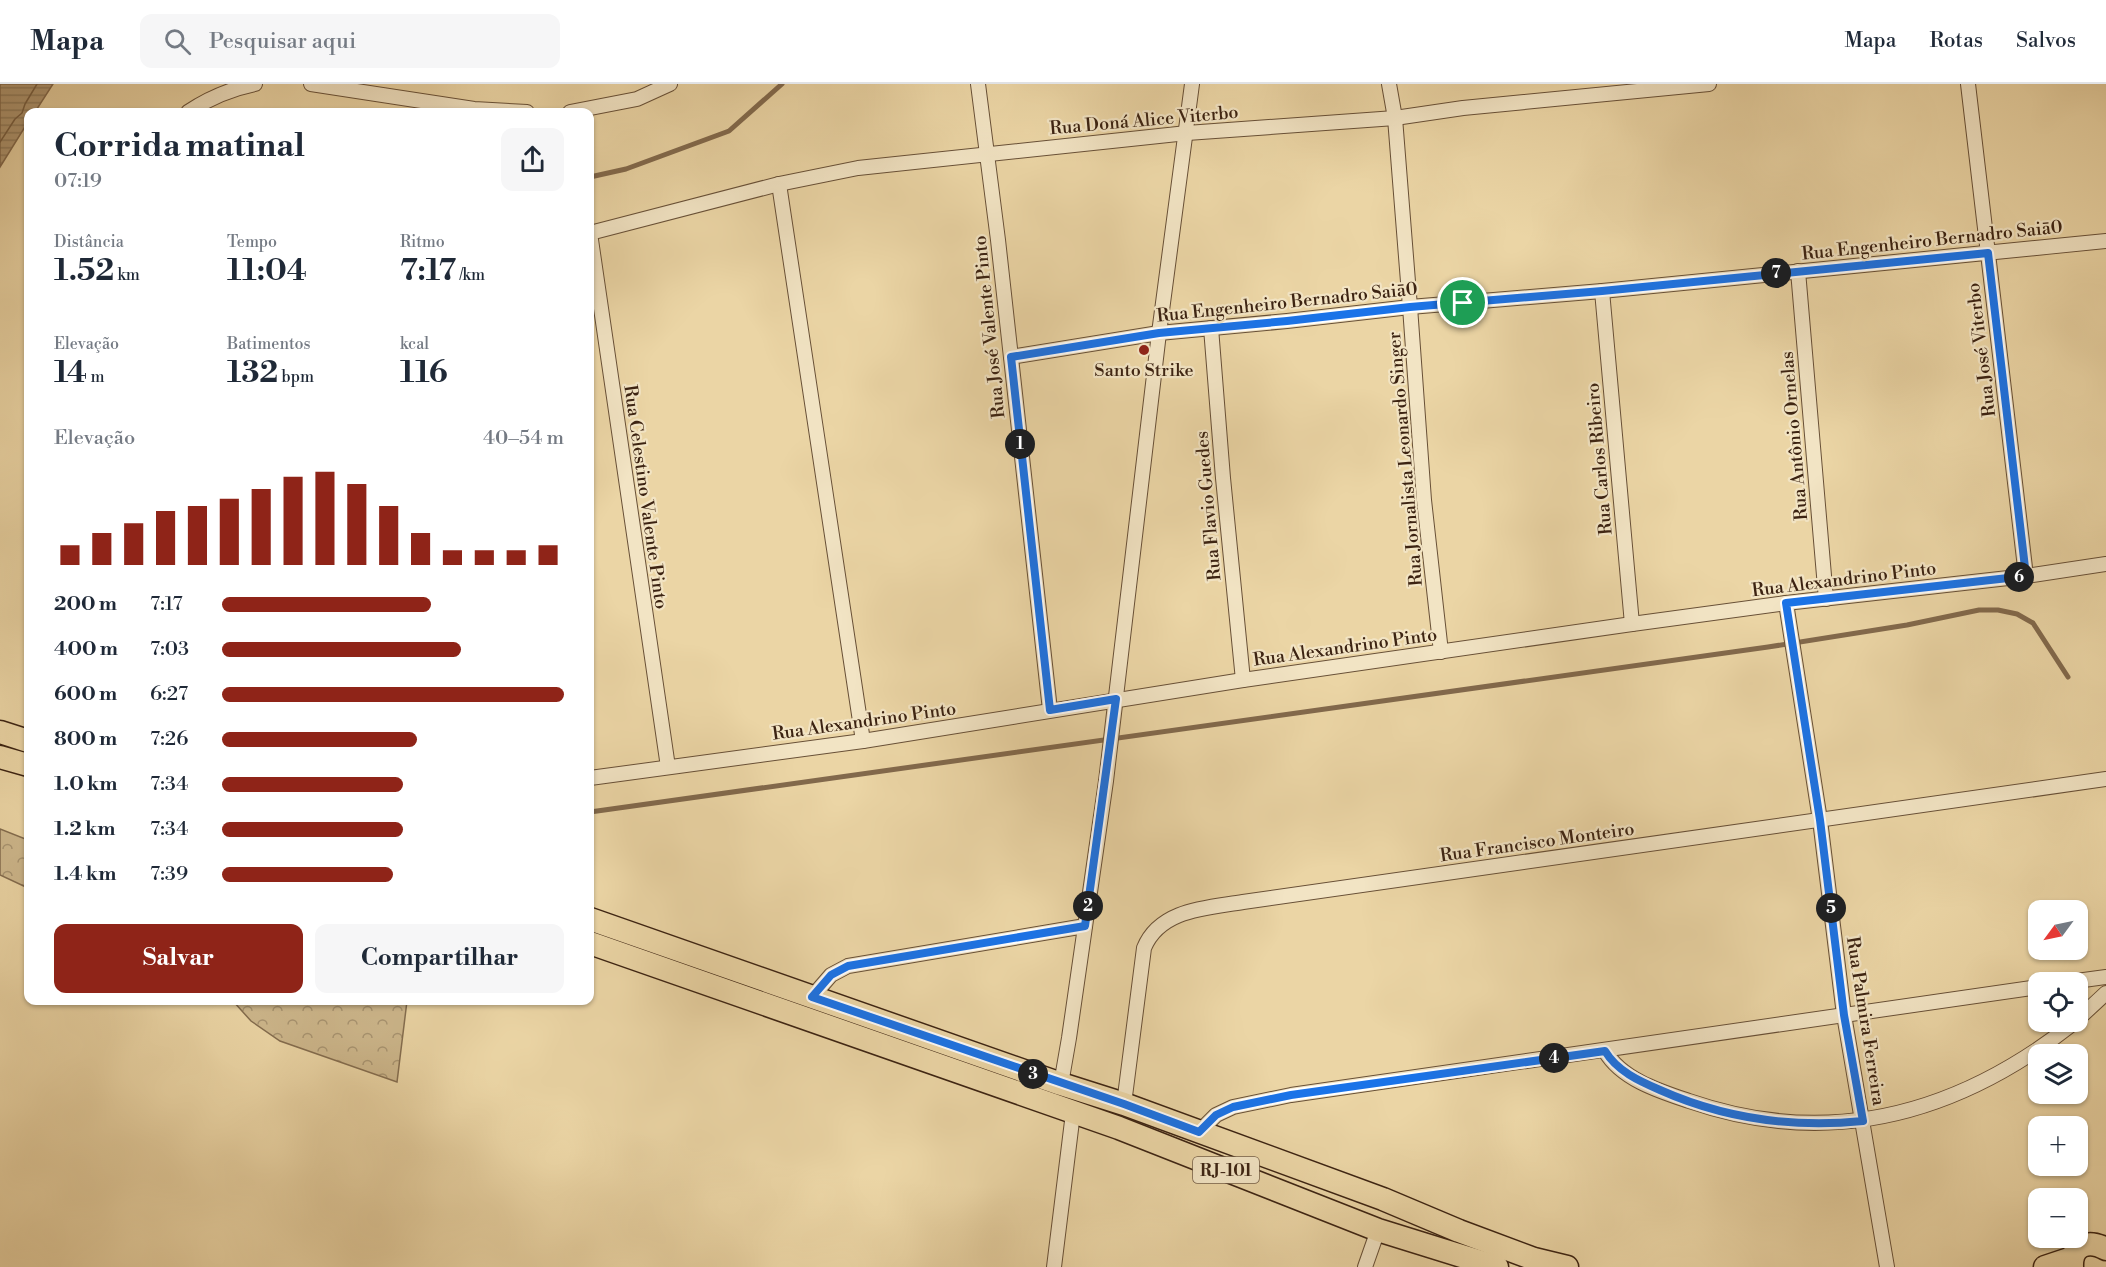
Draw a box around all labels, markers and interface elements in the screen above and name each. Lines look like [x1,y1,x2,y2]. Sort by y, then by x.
search box [140,14,560,68]
text: Mapa [30,24,104,59]
icon: search [161,25,194,58]
text: Pesquisar aqui [209,28,356,55]
text: Mapa [1844,28,1896,54]
text: Rotas [1929,28,1983,54]
text: Salvos [2016,28,2076,54]
street label: Rua Doná Alice Viterbo [1049,101,1239,140]
text: Corrida matinal [54,126,305,167]
button: share [501,128,564,191]
text: 07:19 [54,169,102,194]
street label: Rua Engenheiro Bernadro Saiā0 [1800,215,2064,266]
text: Distância [54,232,124,252]
text: Tempo [227,232,277,252]
text: Ritmo [400,232,445,252]
street label: Rua José Valente Pinto [968,234,1011,420]
text: 1.52 [54,252,114,290]
text: 11:04 [227,252,307,290]
text: 7:17 [400,252,456,290]
pin: 7 [1761,258,1791,288]
text: 7 [1771,263,1781,283]
text: km [114,265,140,285]
text: /km [456,265,485,285]
street label: Rua Engenheiro Bernadro Saiā0 [1155,277,1419,328]
pin [1437,277,1488,328]
street label: Rua José Viterbo [1962,282,2001,418]
icon: arrive [1446,286,1479,319]
street label: Rua Jornalista Leonardo Singer [1383,330,1428,587]
text: Elevação [54,334,119,354]
text: Batimentos [227,334,310,354]
text: kcal [400,334,429,354]
marker: Santo Strike [1137,343,1151,357]
street label: Rua Antônio Ornelas [1776,350,1813,521]
text: 14 [54,354,87,392]
text: 132 [227,354,278,392]
text: 116 [400,354,448,392]
place label: Santo Strike [1094,359,1194,382]
text: m [87,367,105,387]
text: bpm [278,367,314,387]
street label: Rua Carlos Ribeiro [1581,382,1618,536]
street label: Rua Celestino Valente Pinto [618,383,673,611]
text: Elevação [54,426,135,451]
text: 40–54 m [483,426,564,451]
pin: 1 [1005,429,1035,459]
street label: Rua Flavio Guedes [1190,430,1226,582]
text: 1 [1016,434,1024,454]
street label: Rua Alexandrino Pinto [1751,557,1938,602]
pin: 6 [2004,562,2034,592]
text: 6 [2014,567,2024,587]
text: 200 m [54,592,117,617]
text: 7:17 [150,592,183,617]
street label: Rua Alexandrino Pinto [1252,623,1439,672]
text: 400 m [54,637,118,662]
text: 7:03 [150,637,189,662]
text: 600 m [54,682,117,707]
text: 6:27 [150,682,188,707]
street label: Rua Alexandrino Pinto [771,697,958,746]
text: 800 m [54,727,117,752]
text: 7:26 [150,727,188,752]
text: 1.0 km [54,772,118,797]
text: 7:34 [150,772,188,797]
text: 1.2 km [54,817,116,842]
text: 7:34 [150,817,188,842]
street label: Rua Francisco Monteiro [1438,817,1636,868]
text: 1.4 km [54,862,116,887]
text: 7:39 [150,862,188,887]
pin: 2 [1073,891,1103,921]
pin: 5 [1816,893,1846,923]
text: 2 [1083,896,1093,916]
text: 5 [1826,898,1836,918]
north arrow [2028,900,2088,960]
map controls [2028,900,2088,1248]
button: Salvar [54,924,303,993]
button: Compartilhar [315,924,564,993]
street label: Rua Palmira Ferreira [1841,935,1890,1108]
button: locate [2028,972,2088,1032]
pin: 4 [1539,1043,1569,1073]
button: layers [2028,1044,2088,1104]
text: 4 [1549,1048,1559,1068]
pin: 3 [1018,1059,1048,1089]
text: 3 [1028,1064,1038,1084]
button: + [2028,1116,2088,1176]
road number: RJ-101 [1193,1157,1259,1183]
button: − [2028,1188,2088,1248]

